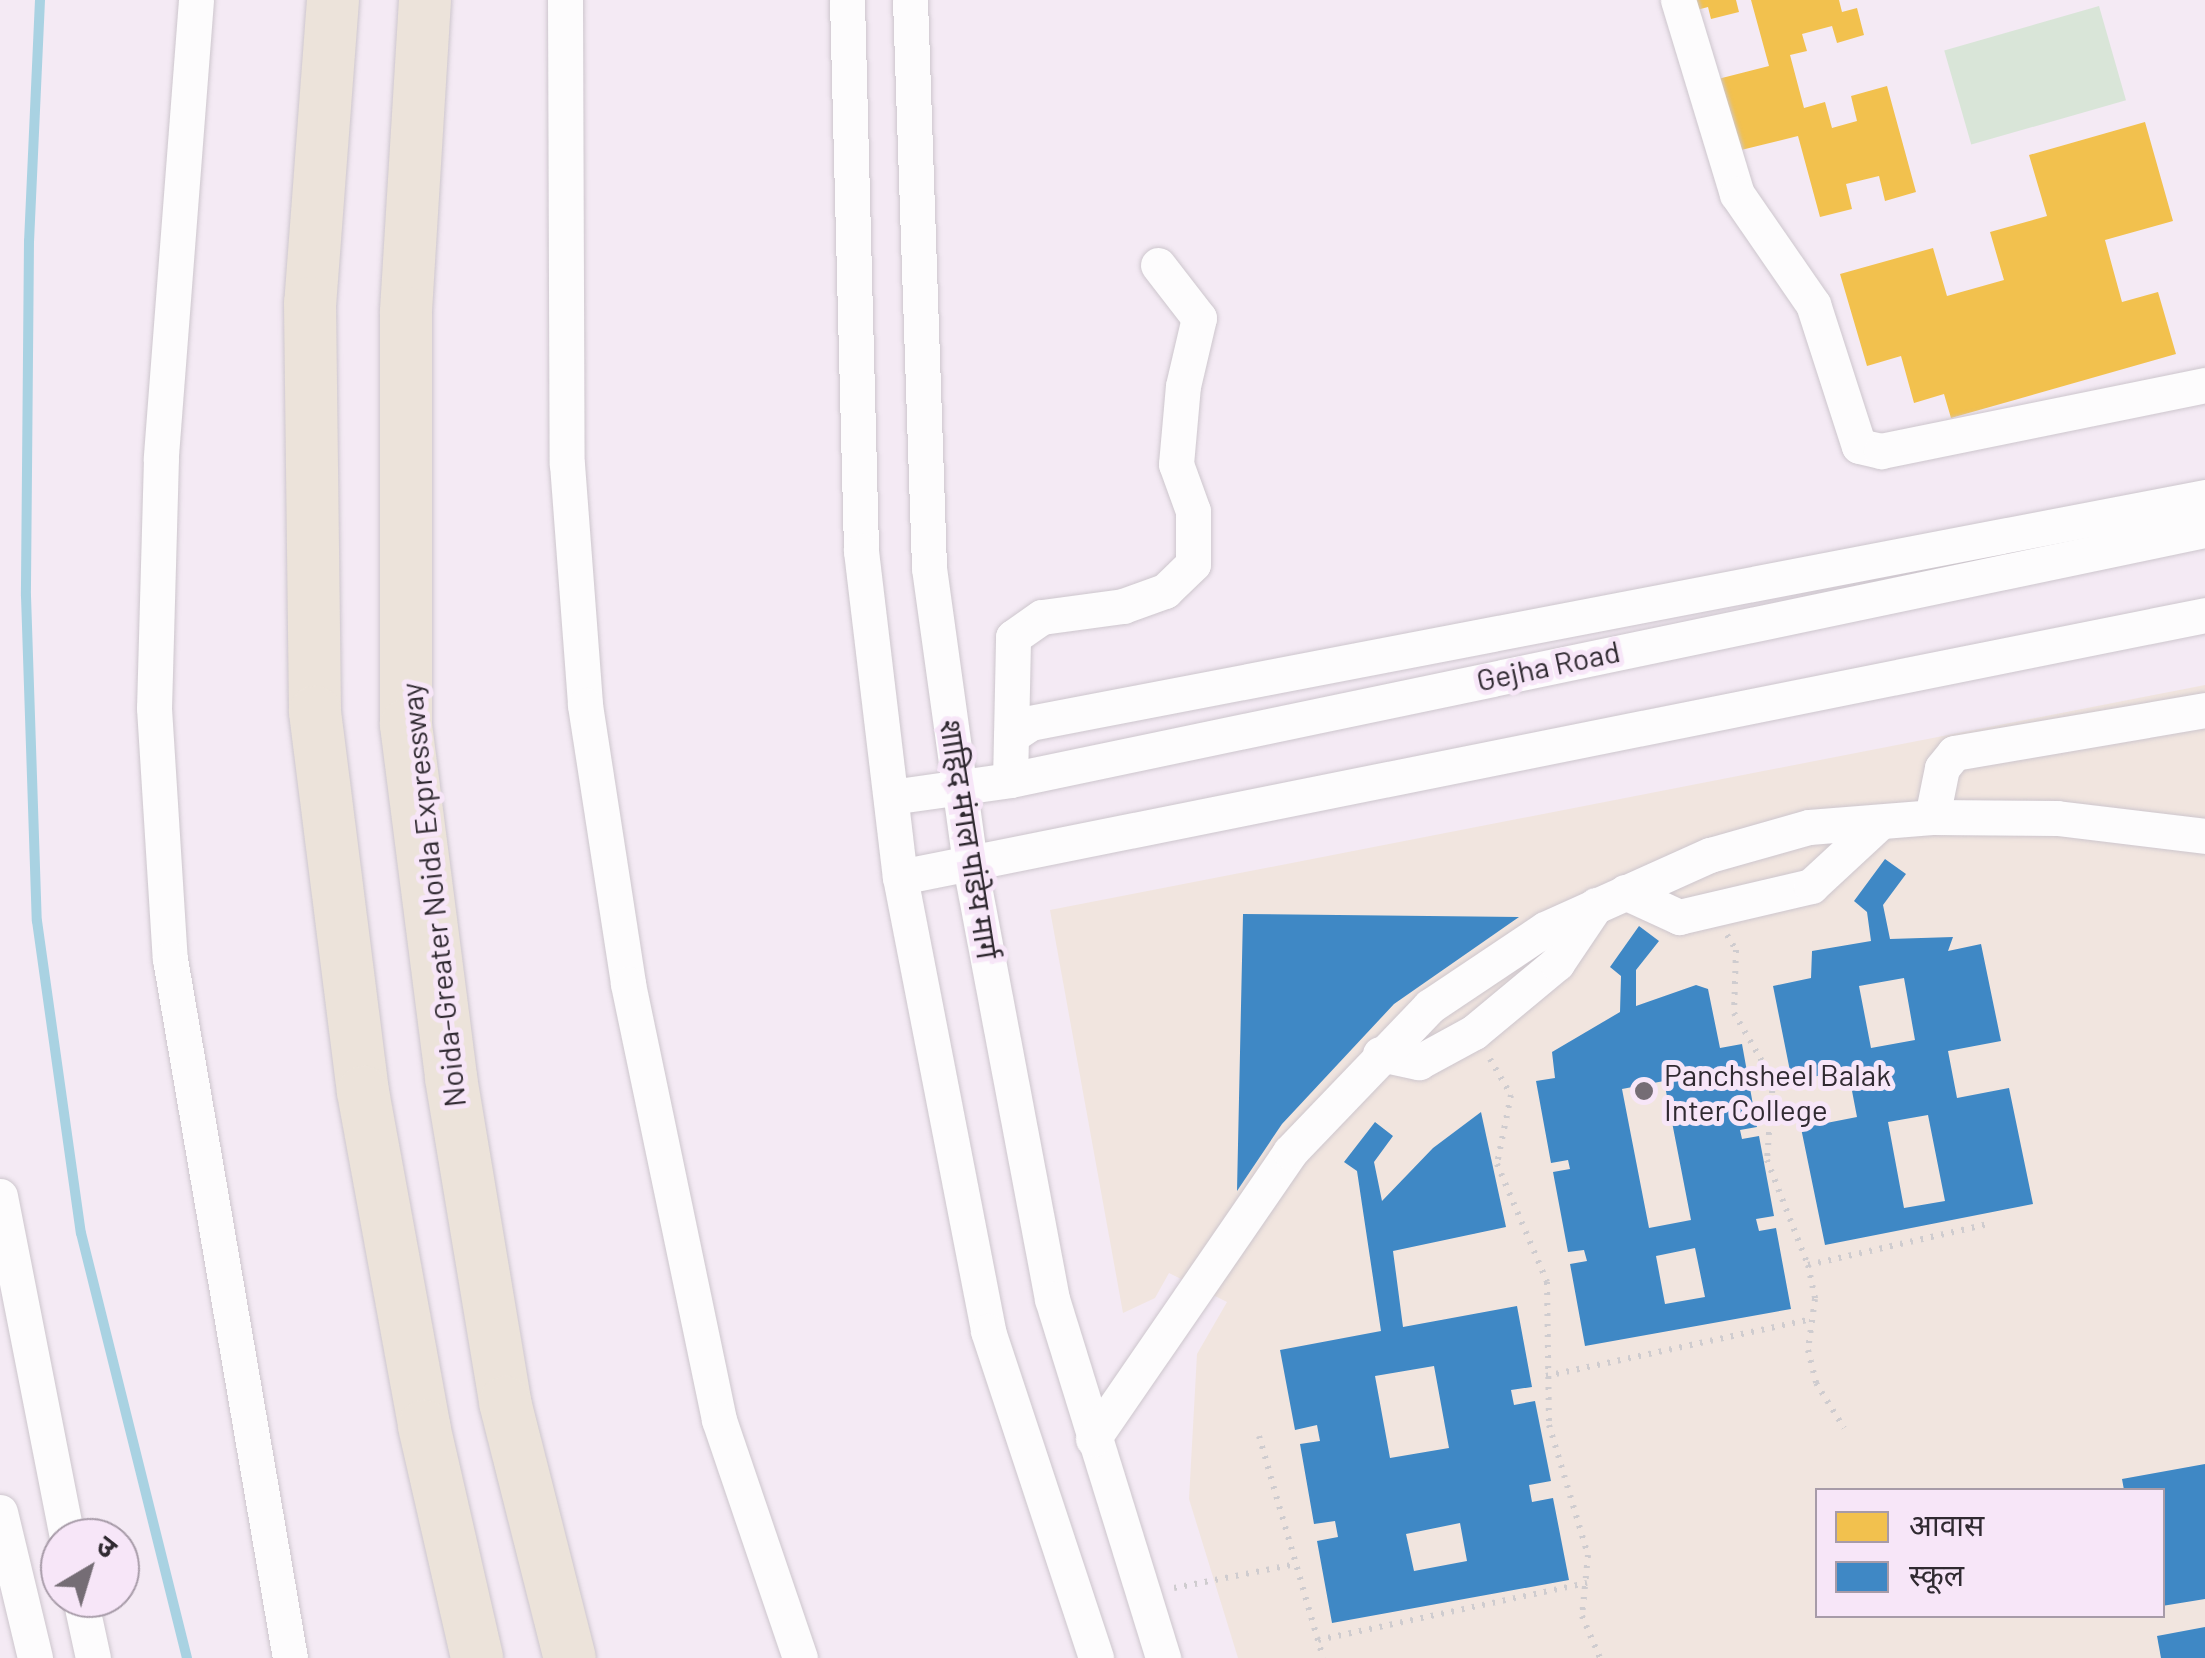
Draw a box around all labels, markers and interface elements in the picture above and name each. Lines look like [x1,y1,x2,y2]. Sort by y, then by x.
street label: Gejha Road [1473,632,1623,698]
street label: Noida-Greater Noida Expressway [392,681,472,1109]
street label: शाहिद मंगल पांडेय मार्ग [933,717,1007,961]
place label: Panchsheel Balak Inter College [1664,1056,1891,1126]
marker: Panchsheel Balak Inter College [1633,1080,1655,1102]
legend [1815,1488,2165,1618]
text: आवास [1909,1506,1984,1542]
north arrow [40,1518,140,1618]
text: उ [90,1527,124,1564]
text: स्कूल [1909,1556,1964,1592]

